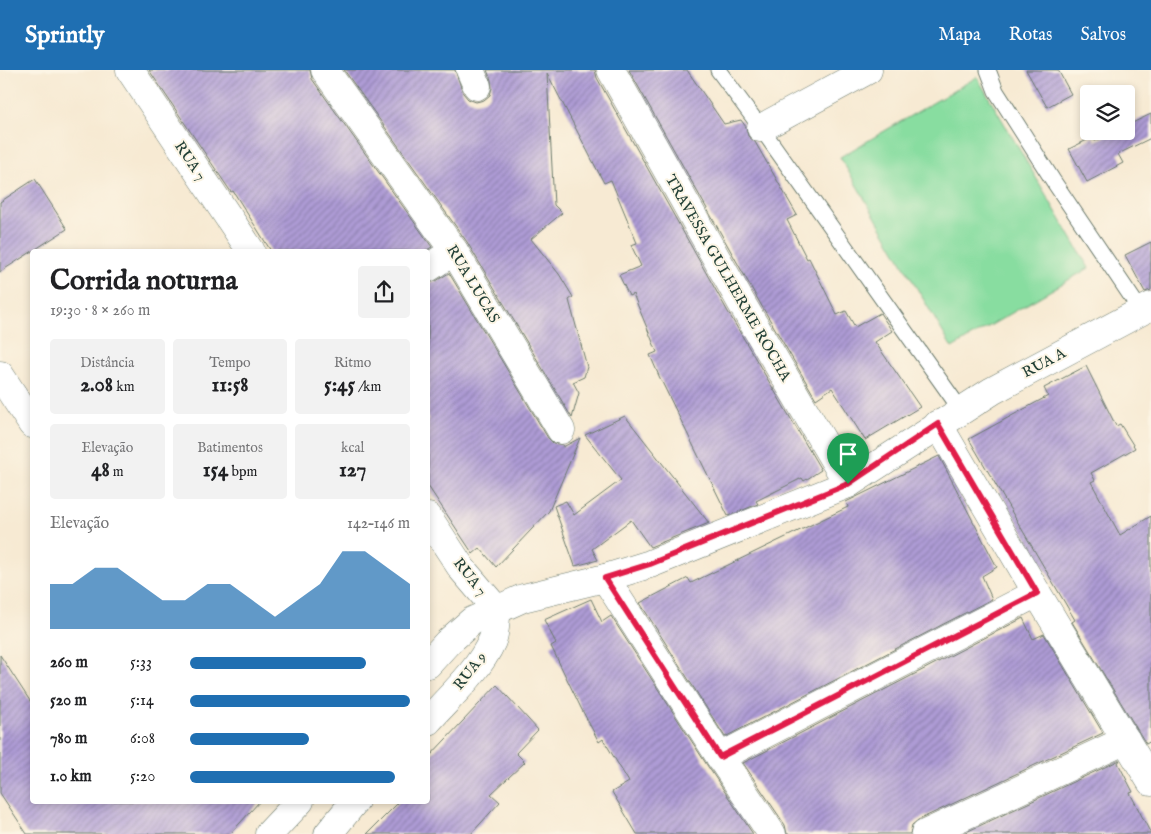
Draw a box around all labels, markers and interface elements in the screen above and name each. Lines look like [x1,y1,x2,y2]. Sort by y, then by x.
text: Sprintly [25,20,105,51]
text: Mapa [939,24,981,47]
text: Rotas [1009,24,1052,47]
text: Salvos [1080,24,1126,47]
map controls [1080,85,1135,140]
button: layers [1080,85,1135,140]
street label: RUA 7 [170,138,210,184]
street label: TRAVESSA GULHERME ROCHA [661,171,796,385]
street label: RUA LUCAS [442,242,504,326]
text: Corrida noturna [50,264,238,299]
button: share [358,266,410,318]
text: 19:30 · 8 × 260 m [50,301,150,321]
street label: RUA A [1019,343,1070,382]
text: Distância [80,354,134,372]
text: Tempo [209,354,251,372]
text: Ritmo [334,354,371,372]
text: 2.08 [80,372,113,399]
text: 11:58 [211,372,249,399]
text: 5:45 [324,372,355,399]
text: km [113,378,134,396]
text: /km [355,378,381,396]
pin [827,433,869,484]
text: Elevação [81,439,133,457]
text: Batimentos [197,439,263,457]
text: kcal [341,439,364,457]
icon: arrive [834,440,862,468]
text: 48 [91,457,110,484]
text: 154 [203,457,228,484]
text: 127 [339,457,366,484]
text: m [110,463,124,481]
text: bpm [228,463,257,481]
text: Elevação [50,514,109,534]
text: 142–146 m [347,514,410,534]
street label: RUA 7 [449,554,491,600]
street label: RUA 9 [449,648,491,694]
text: 260 m [50,653,88,673]
text: 5:33 [130,653,152,673]
text: 520 m [50,691,87,711]
text: 5:14 [130,691,154,711]
text: 780 m [50,729,87,749]
text: 6:08 [130,729,155,749]
text: 1.0 km [50,767,92,787]
text: 5:20 [130,767,155,787]

